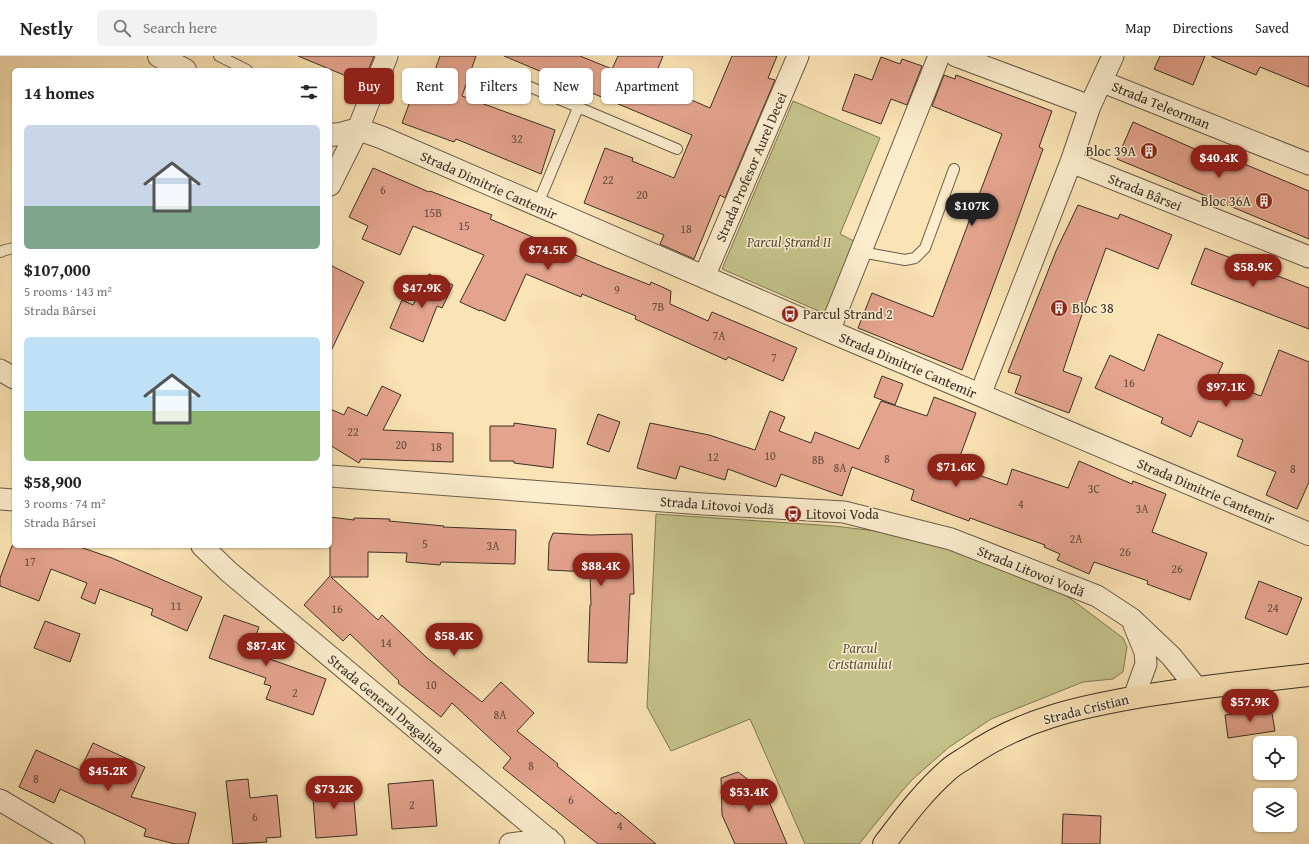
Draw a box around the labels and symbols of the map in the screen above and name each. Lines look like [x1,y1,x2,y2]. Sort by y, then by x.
street label: Strada Teleorman [1109,76,1213,134]
street label: Strada Profesor Aurel Decei [710,89,792,245]
house number: 32 [511,130,523,147]
place label: Bloc 39A [1086,141,1137,161]
building icon: Bloc 39A [1139,141,1159,161]
pin: $40.4K [1186,145,1252,179]
street label: Strada Dimitrie Cantemir [417,146,561,224]
street label: Strada Bârsei [1105,168,1185,216]
house number: 22 [602,171,614,188]
house number: 6 [380,181,386,198]
house number: 20 [636,186,648,203]
place label: Bloc 36A [1201,191,1252,211]
building icon: Bloc 36A [1254,191,1274,211]
pin: $107K [944,193,1000,227]
house number: 15B [424,204,442,221]
house number: 15 [458,217,470,234]
house number: 18 [680,220,692,237]
park label: Parcul Ștrand II [746,232,832,252]
pin: $74.5K [515,237,581,271]
pin: $58.9K [1220,254,1286,288]
pin: $47.9K [389,275,455,309]
house number: 9 [614,281,620,298]
house number: 7B [652,298,664,315]
building icon: Bloc 38 [1049,298,1069,318]
place label: Bloc 38 [1072,298,1114,318]
bus stop icon: Parcul Strand 2 [780,304,800,324]
place label: Parcul Strand 2 [803,304,893,324]
house number: 7A [712,327,726,344]
street label: Strada Dimitrie Cantemir [836,327,980,403]
house number: 7 [771,349,777,366]
house number: 16 [1123,374,1135,391]
pin: $97.1K [1193,374,1259,408]
house number: 22 [347,423,359,440]
house number: 20 [395,436,407,453]
house number: 18 [430,438,442,455]
house number: 10 [764,447,776,464]
house number: 12 [707,448,719,465]
house number: 8 [884,450,890,467]
house number: 8B [812,451,824,468]
street label: Strada Dimitrie Cantemir [1134,453,1278,529]
pin: $71.6K [923,454,989,488]
house number: 8A [833,459,847,476]
house number: 8 [1290,460,1296,477]
house number: 3C [1088,480,1101,497]
street label: Strada Litovoi Vodă [659,491,775,519]
house number: 4 [1018,495,1024,512]
house number: 3A [1135,500,1149,517]
bus stop icon: Litovoi Voda [783,504,803,524]
place label: Litovoi Voda [806,504,879,524]
house number: 2A [1069,530,1083,547]
house number: 5 [422,535,428,552]
house number: 3A [486,537,500,554]
street label: Strada Litovoi Vodă [974,540,1088,602]
house number: 26 [1119,543,1131,560]
house number: 17 [24,553,36,570]
pin: $88.4K [568,553,634,587]
house number: 26 [1171,560,1183,577]
house number: 11 [170,597,182,614]
house number: 24 [1267,599,1279,616]
house number: 16 [331,600,343,617]
pin: $58.4K [421,623,487,657]
pin: $87.4K [233,633,299,667]
house number: 14 [380,634,392,651]
park label: Parcul Cristianului [828,638,892,674]
street label: Strada General Dragalina [323,649,449,759]
house number: 10 [425,676,437,693]
house number: 2 [292,684,298,701]
street label: Strada Cristian [1041,689,1131,729]
pin: $57.9K [1217,689,1283,723]
house number: 8A [493,706,507,723]
house number: 8 [528,757,534,774]
pin: $45.2K [75,758,141,792]
house number: 8 [33,770,39,787]
pin: $73.2K [301,776,367,810]
pin: $53.4K [716,779,782,813]
house number: 6 [568,791,574,808]
house number: 2 [409,796,415,813]
house number: 6 [252,808,258,825]
house number: 4 [617,817,623,834]

